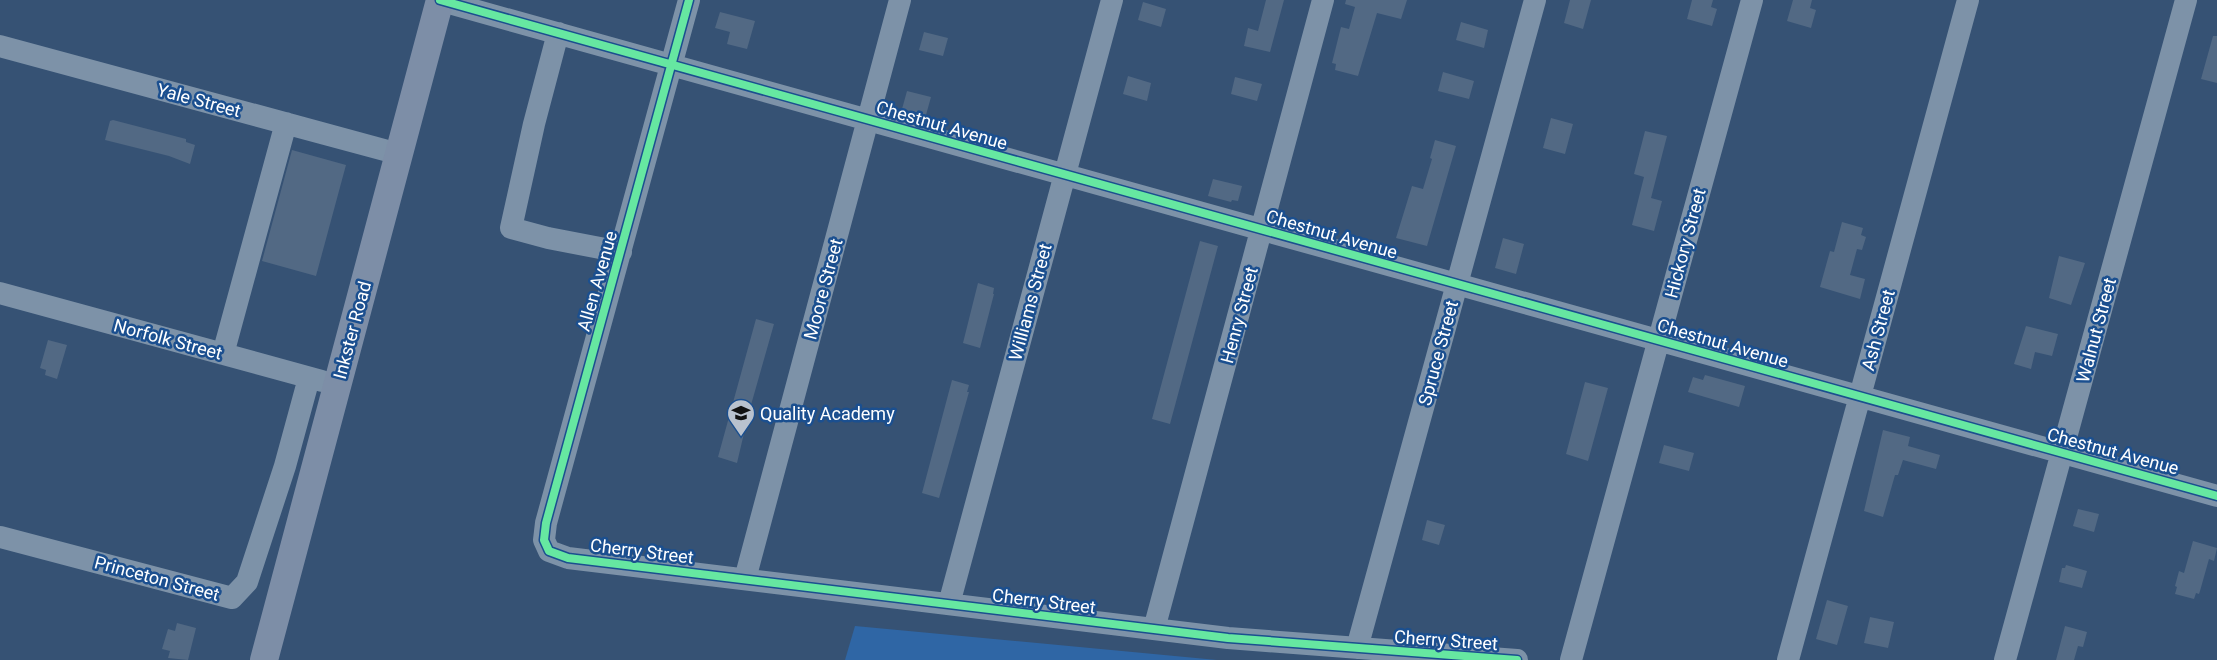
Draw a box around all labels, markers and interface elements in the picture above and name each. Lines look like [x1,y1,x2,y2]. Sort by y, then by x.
street label: Yale Street [155,79,243,121]
street label: Chestnut Avenue [874,96,1010,154]
street label: Hickory Street [1660,186,1710,300]
street label: Chestnut Avenue [1264,205,1400,263]
street label: Allen Avenue [573,228,621,334]
street label: Moore Street [799,236,847,342]
street label: Williams Street [1004,241,1056,363]
street label: Henry Street [1216,264,1262,366]
street label: Walnut Street [2072,275,2120,385]
street label: Inkster Road [329,279,375,381]
street label: Ash Street [1857,287,1899,373]
street label: Spruce Street [1414,298,1462,408]
street label: Norfolk Street [112,314,225,364]
street label: Chestnut Avenue [1655,314,1791,372]
school or university icon: Quality Academy [726,398,756,437]
place label: Quality Academy [760,403,895,424]
street label: Chestnut Avenue [2045,423,2181,479]
street label: Cherry Street [589,534,695,568]
street label: Princeton Street [92,551,222,605]
street label: Cherry Street [991,584,1097,618]
street label: Cherry Street [1393,626,1499,654]

